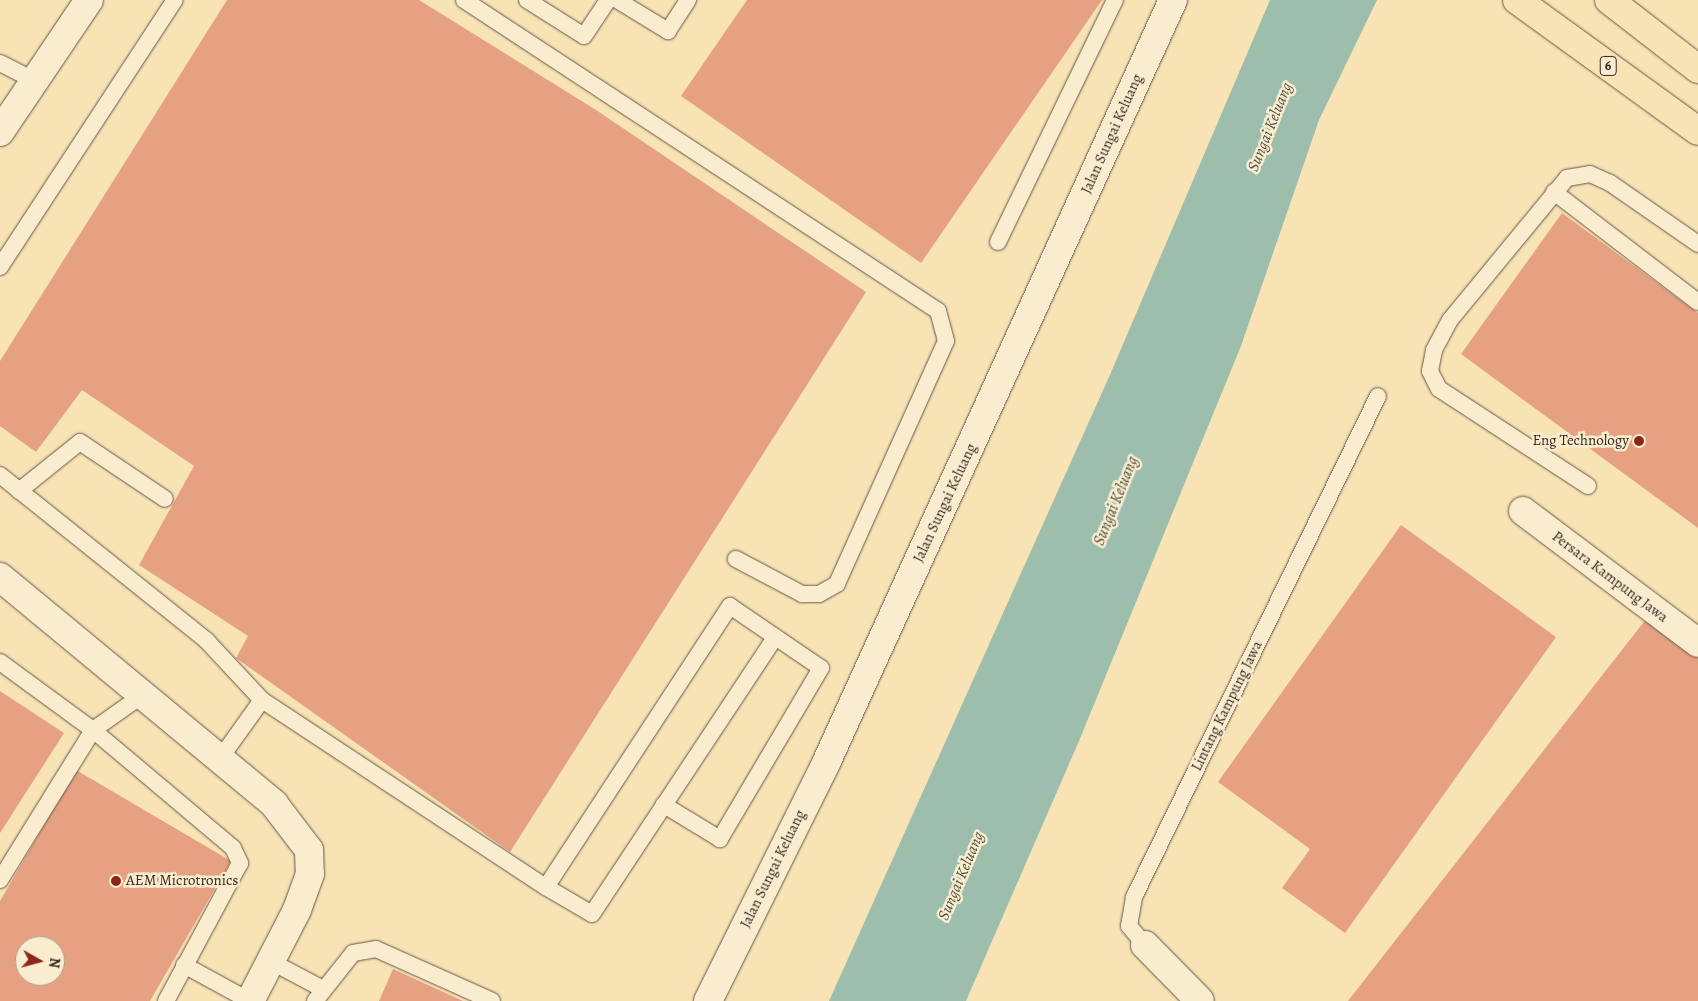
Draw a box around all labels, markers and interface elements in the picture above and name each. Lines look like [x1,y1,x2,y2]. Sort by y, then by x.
road number: 6 [1599,54,1617,78]
street label: Jalan Sungai Keluang [1077,71,1147,197]
water label: Sungai Keluang [1243,80,1297,174]
place label: Eng Technology [1532,432,1629,450]
marker: Eng Technology [1633,435,1645,447]
street label: Jalan Sungai Keluang [910,441,980,565]
water label: Sungai Keluang [1089,454,1143,548]
street label: Persara Kampung Jawa [1548,528,1672,626]
street label: Lintang Kampung Jawa [1188,638,1266,774]
street label: Jalan Sungai Keluang [737,807,809,931]
water label: Sungai Keluang [934,829,988,923]
place label: AEM Microtronics [126,872,238,890]
marker: AEM Microtronics [110,875,122,887]
north arrow [15,936,65,986]
text: N [44,957,64,969]

